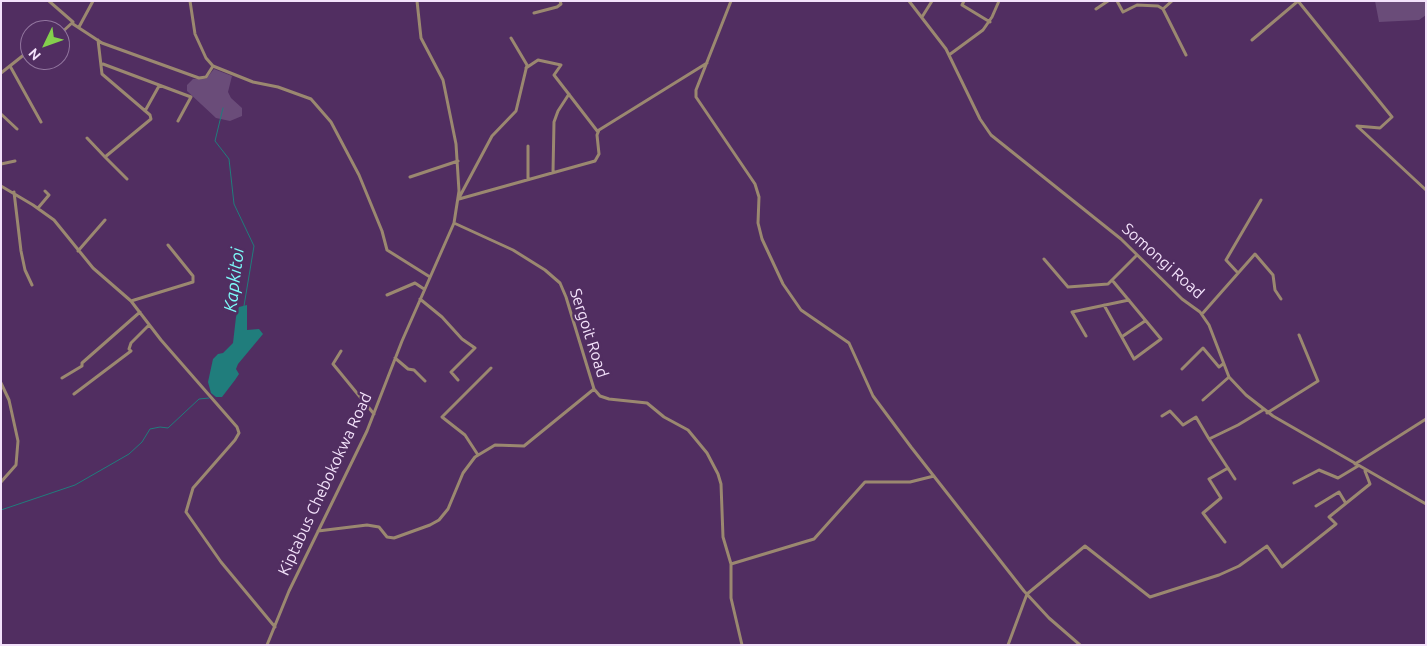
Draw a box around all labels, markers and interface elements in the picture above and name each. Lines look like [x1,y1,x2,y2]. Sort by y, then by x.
north arrow [20,20,70,70]
text: N [25,45,44,64]
street label: Somongi Road [1118,219,1208,303]
water label: Kapkitoi [219,247,249,313]
street label: Sergoit Road [566,286,612,380]
street label: Kiptabus Chebokokwa Road [274,389,376,579]

